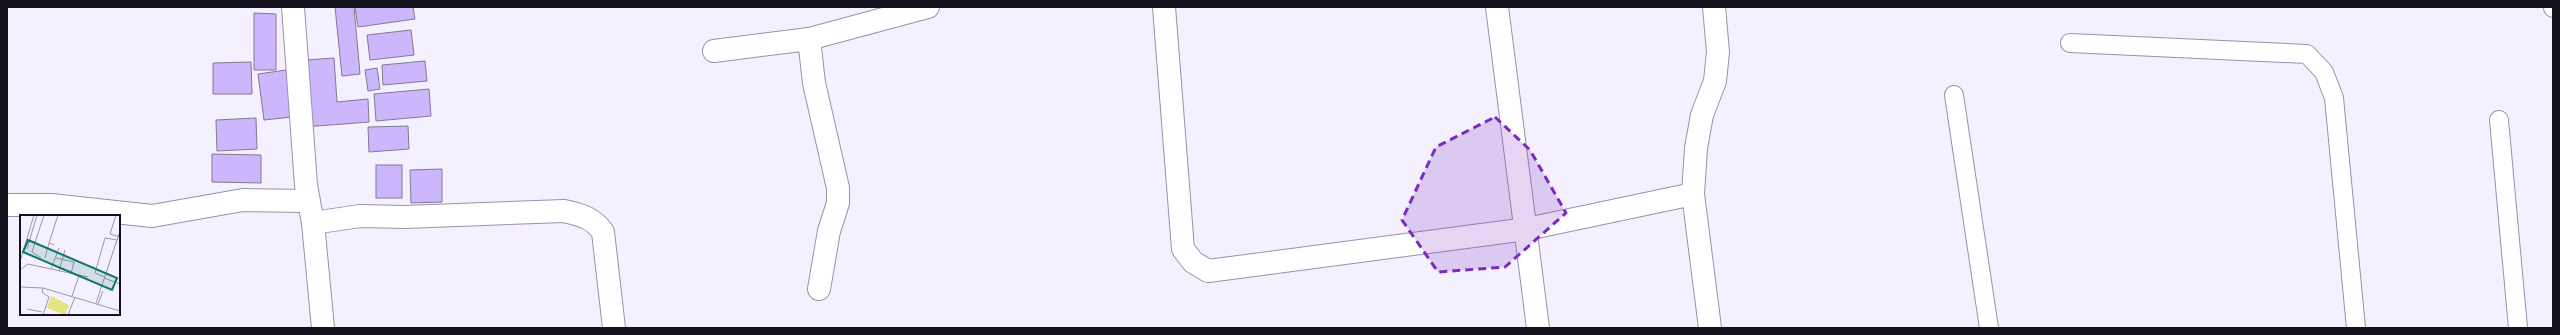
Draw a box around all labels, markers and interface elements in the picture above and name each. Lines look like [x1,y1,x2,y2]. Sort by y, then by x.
inset map [20,215,120,315]

